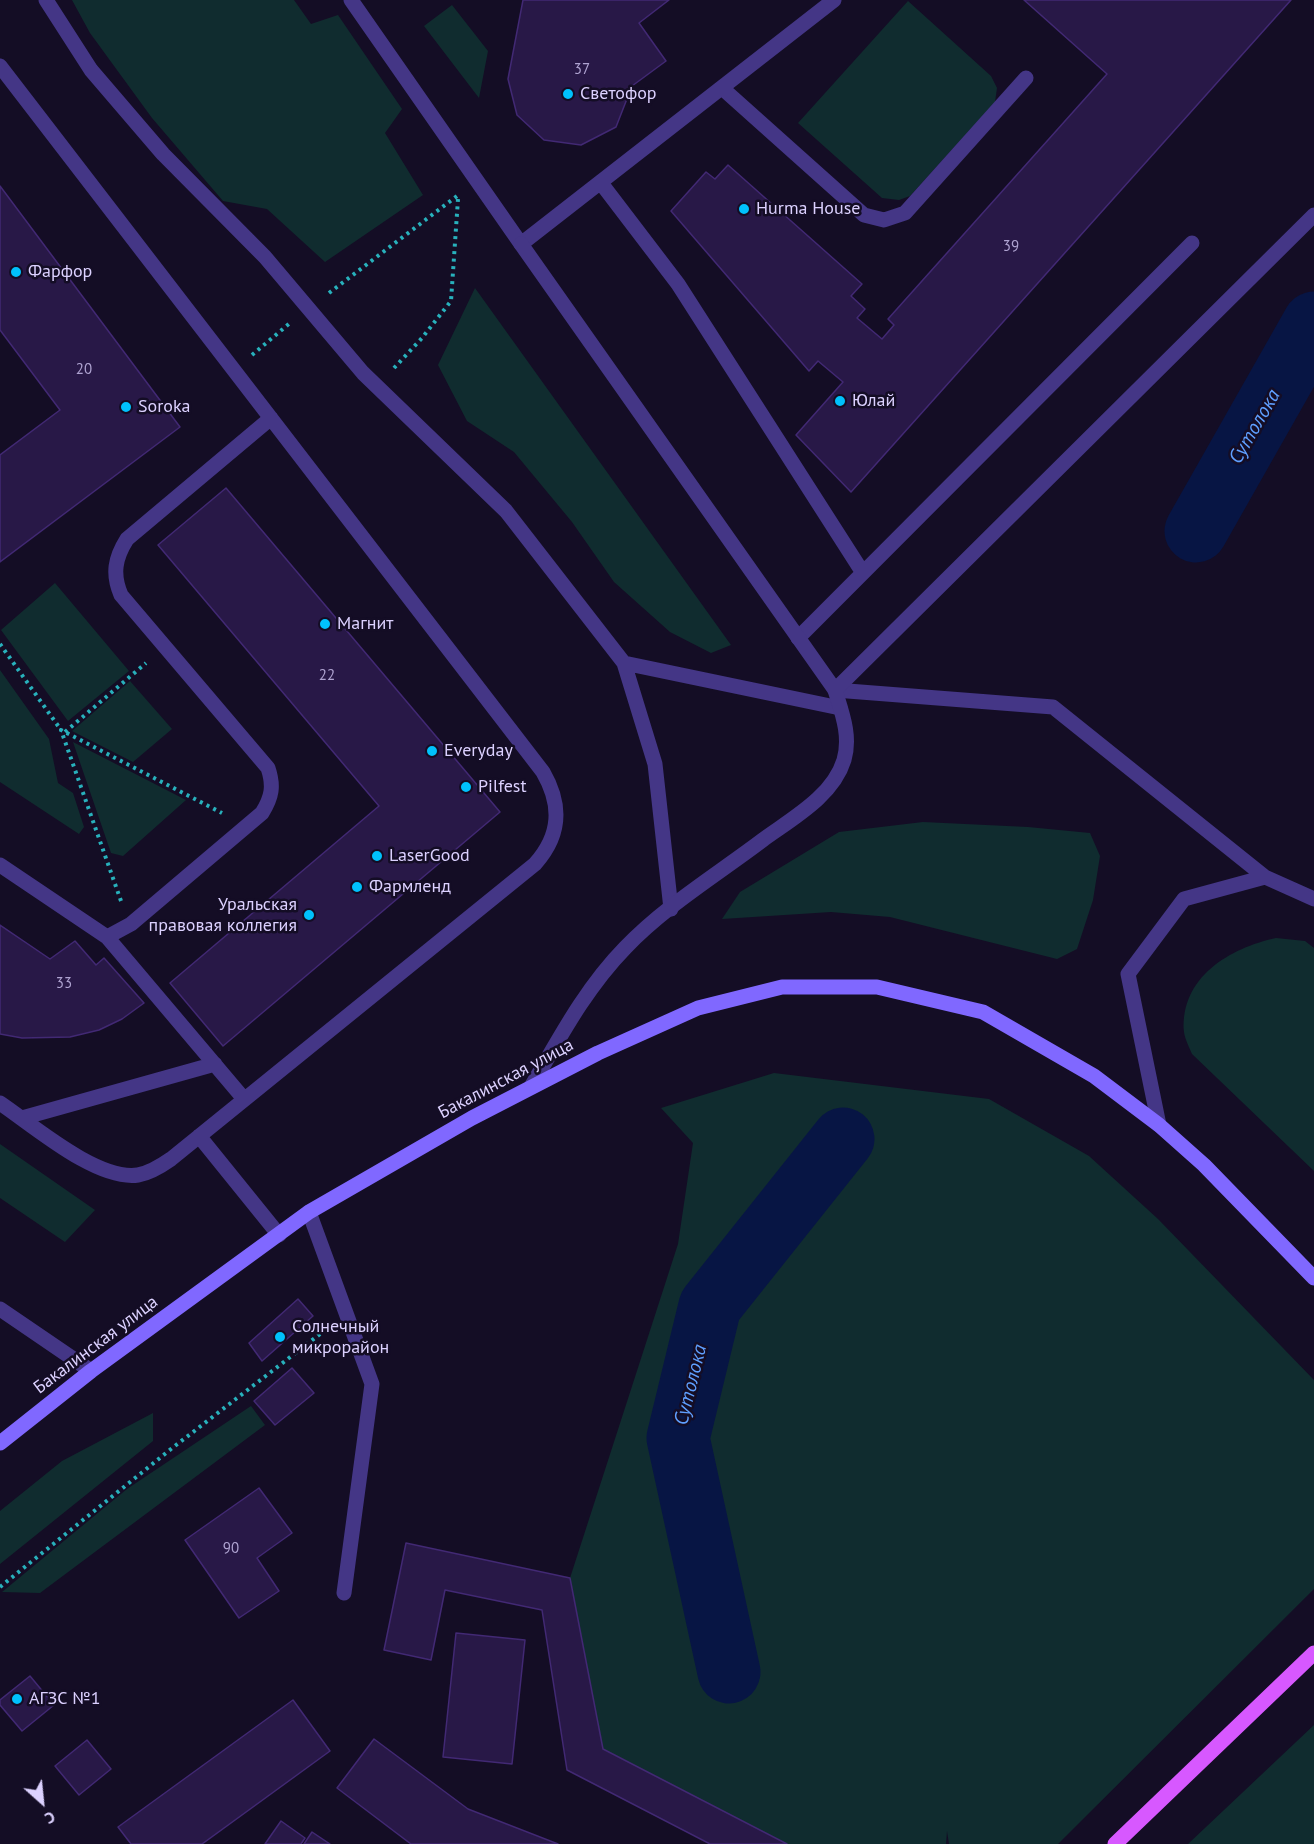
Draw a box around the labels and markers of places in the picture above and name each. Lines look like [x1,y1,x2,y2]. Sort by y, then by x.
place label: Светофор [580,83,657,105]
marker: Светофор [561,87,575,101]
place label: Hurma House [756,198,860,220]
marker: Hurma House [737,202,751,216]
place label: Фарфор [28,261,92,283]
marker: Фарфор [9,265,23,279]
place label: Юлай [852,390,895,412]
marker: Юлай [833,394,847,408]
place label: Soroka [138,396,191,418]
marker: Soroka [119,400,133,414]
place label: Магнит [337,613,394,635]
marker: Магнит [318,617,332,631]
place label: Everyday [444,740,513,762]
marker: Everyday [425,744,439,758]
place label: Pilfest [478,776,527,798]
marker: Pilfest [459,780,473,794]
place label: LaserGood [389,845,470,867]
marker: LaserGood [370,849,384,863]
place label: Фармленд [369,876,451,898]
marker: Фармленд [350,880,364,894]
place label: Уральская правовая коллегия [149,894,297,936]
marker: Уральская правовая коллегия [302,908,316,922]
place label: Солнечный микрорайон [292,1316,389,1358]
marker: Солнечный микрорайон [273,1330,287,1344]
place label: АГЗС №1 [29,1688,101,1710]
marker: АГЗС №1 [10,1692,24,1706]

